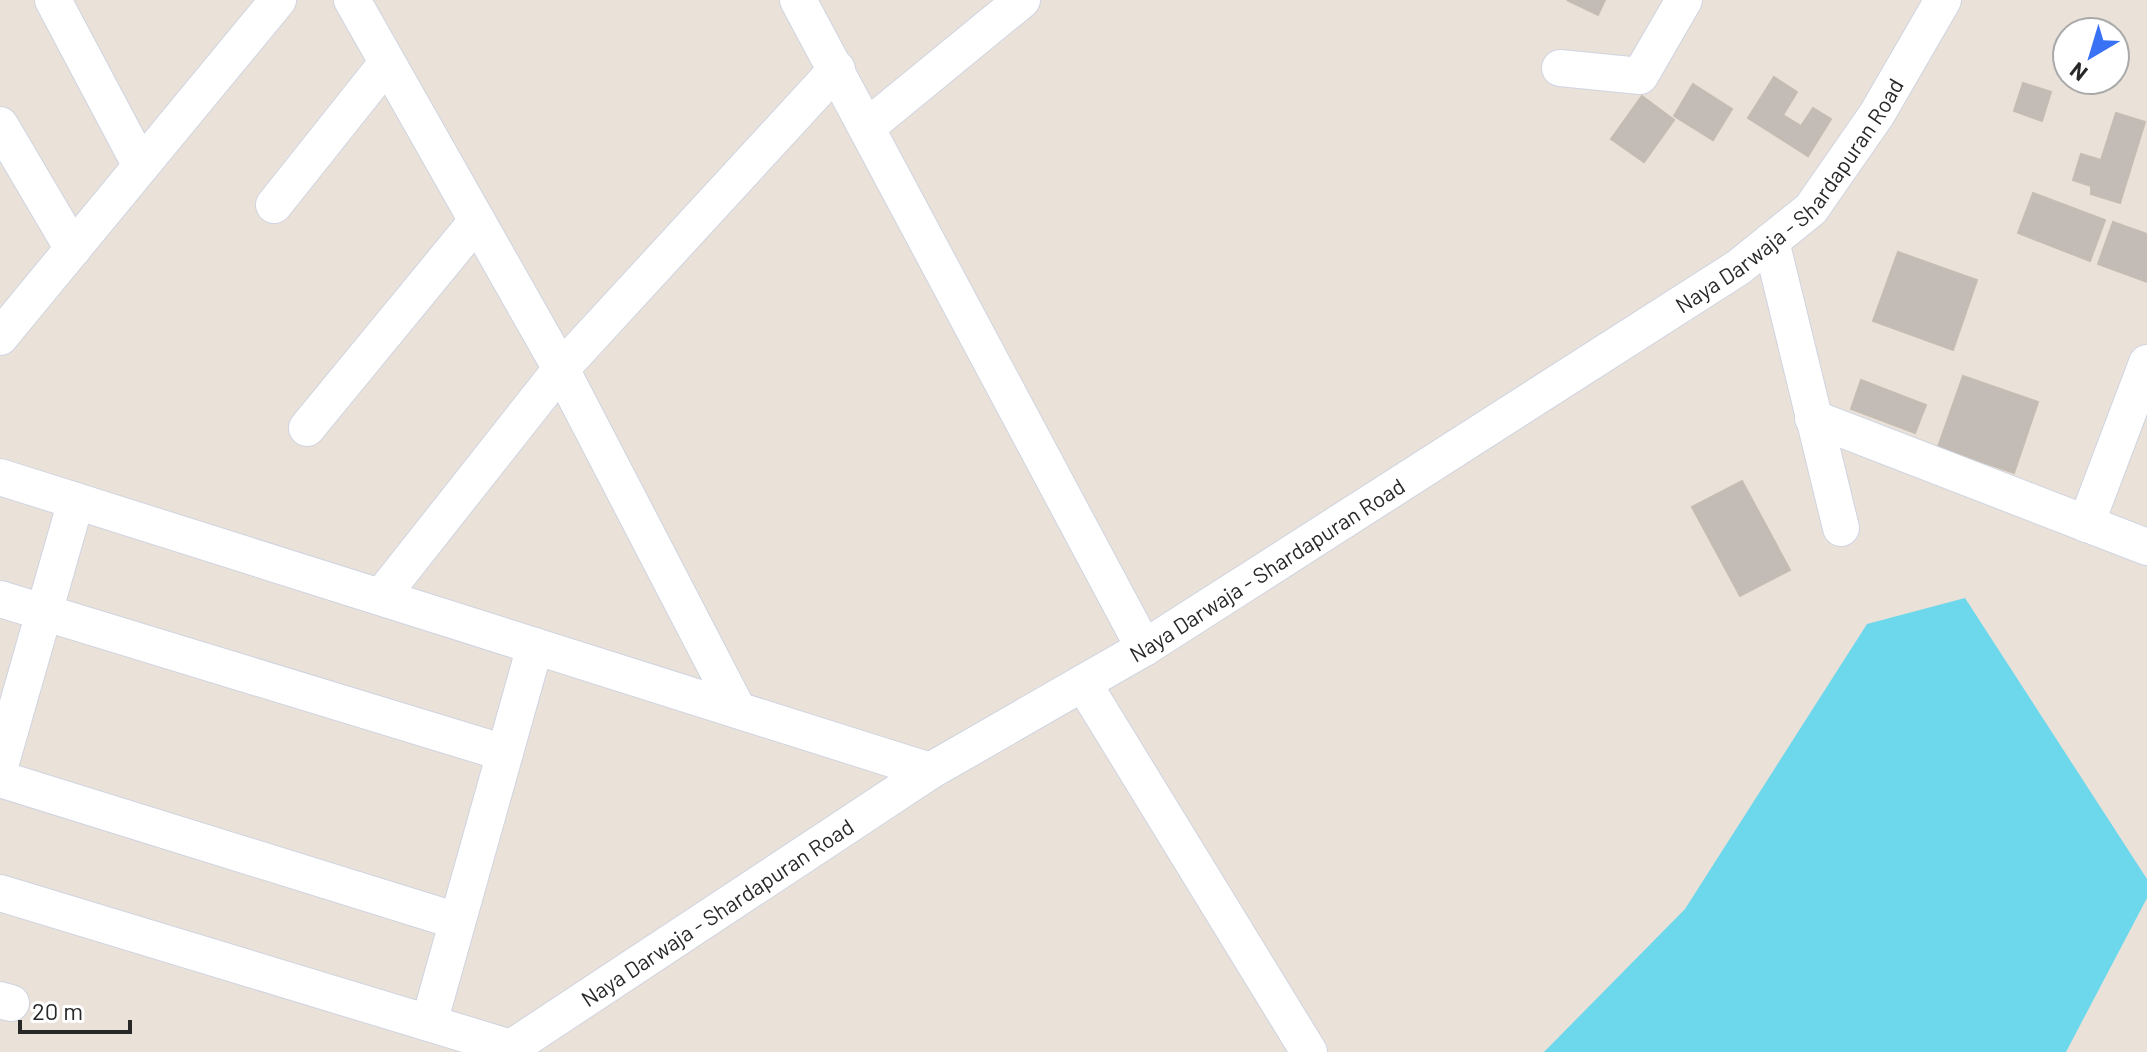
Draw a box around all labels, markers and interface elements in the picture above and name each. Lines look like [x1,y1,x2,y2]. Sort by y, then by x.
north arrow [2051,16,2131,96]
text: N [2064,58,2092,87]
street label: Naya Darwaja - Shardapuran Road [1670,73,1908,318]
street label: Naya Darwaja - Shardapuran Road [1125,472,1409,667]
street label: Naya Darwaja - Shardapuran Road [576,813,858,1011]
scale bar [20,984,130,1034]
text: 20 m [32,996,83,1025]

